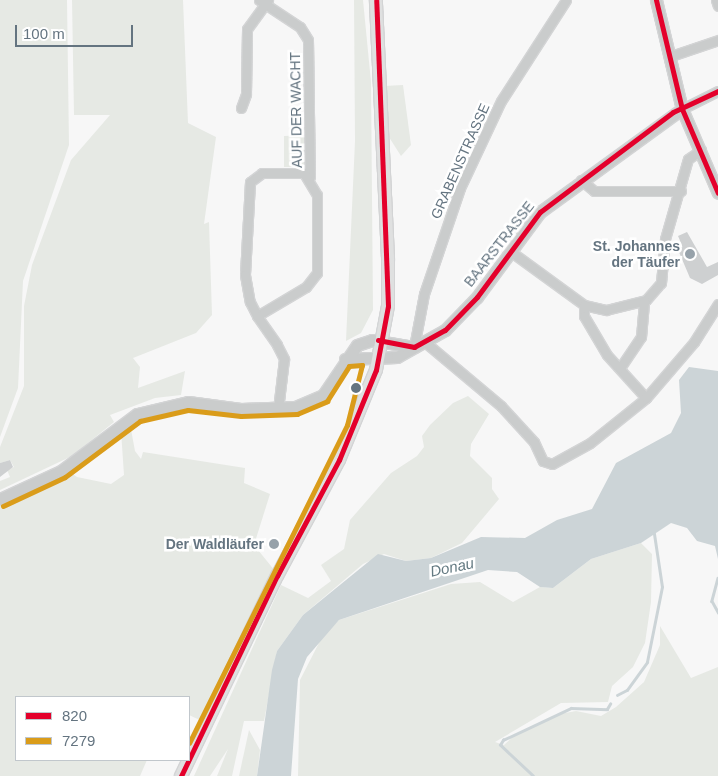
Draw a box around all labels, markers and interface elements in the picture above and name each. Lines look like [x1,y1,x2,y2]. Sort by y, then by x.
scale bar [18,15,135,47]
text: 100 m [23,25,65,42]
street label: AUF DER WACHT [287,52,305,168]
street label: GRABENSTRASSE [427,101,493,221]
street label: BAARSTRASSE [461,198,537,290]
place label: St. Johannes der Täufer [593,238,680,270]
marker: St. Johannes der Täufer [684,248,696,260]
unlabelled marker [351,383,361,393]
place label: Der Waldläufer [166,536,264,552]
marker: Der Waldläufer [268,538,280,550]
water label: Donau [429,554,475,580]
legend [15,696,190,761]
text: 820 [62,707,87,724]
text: 7279 [62,732,95,749]

